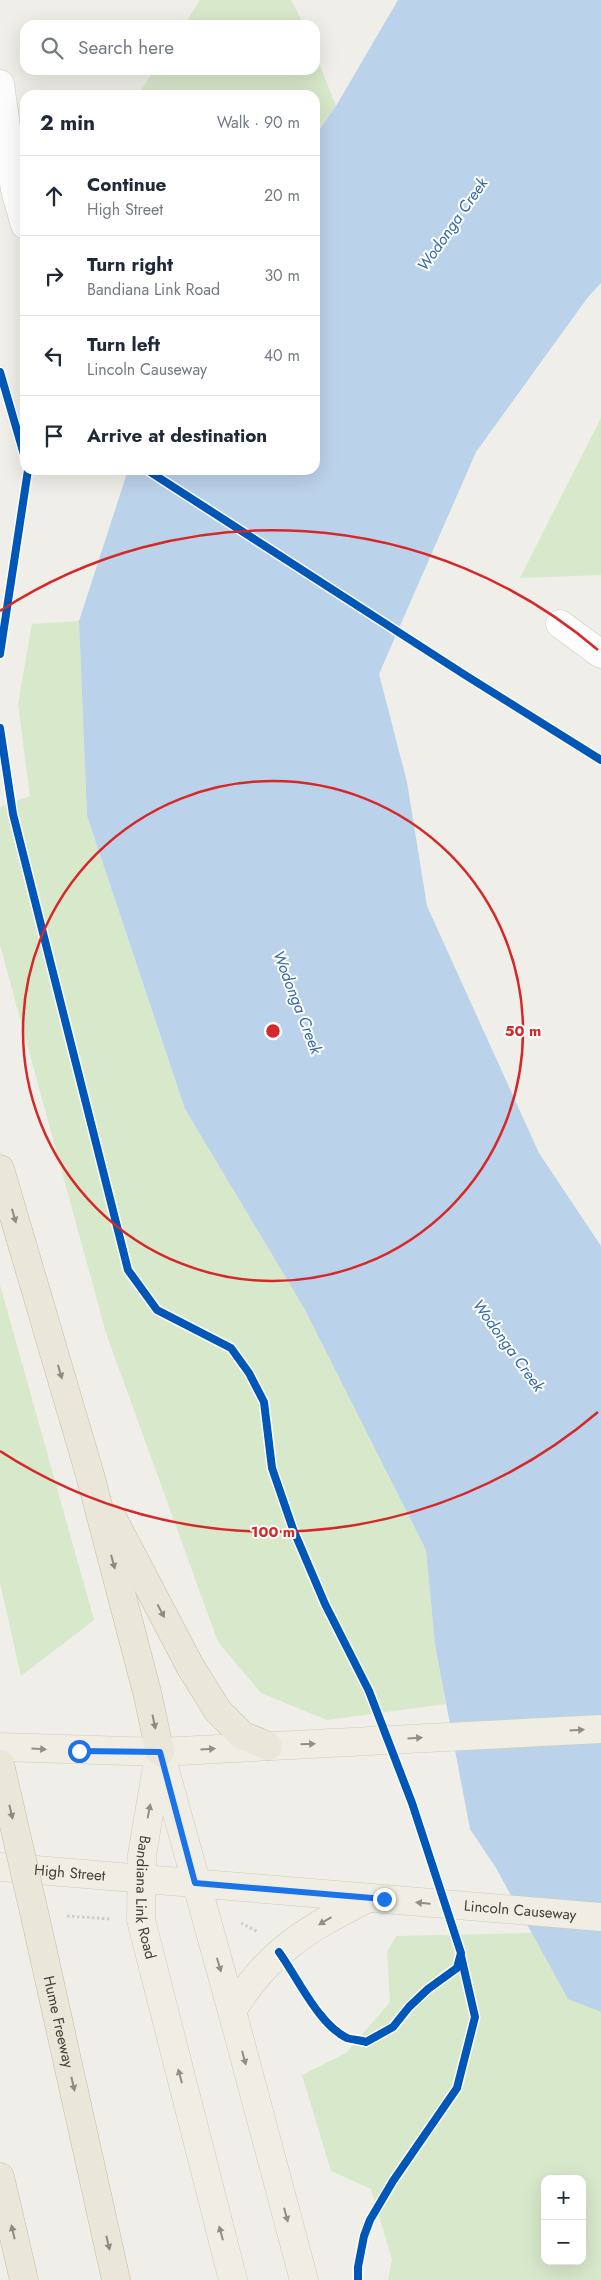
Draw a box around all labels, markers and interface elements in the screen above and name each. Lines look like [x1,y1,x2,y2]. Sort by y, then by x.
search box [20,20,320,75]
icon: search [38,34,66,62]
text: Search here [78,34,174,61]
text: 2 min [40,108,95,138]
text: Walk · 90 m [217,111,300,134]
text: Continue [87,171,166,198]
water label: Wodonga Creek [412,172,494,276]
icon: ahead [40,182,68,210]
text: 20 m [264,184,300,207]
text: High Street [87,198,163,221]
text: Turn right [87,251,173,278]
icon: right [40,262,68,290]
text: 30 m [264,264,300,287]
text: Bandiana Link Road [87,278,220,301]
text: Turn left [87,331,160,358]
icon: left [40,342,68,370]
text: 40 m [264,344,300,367]
text: Lincoln Causeway [87,358,207,381]
icon: arrive [40,422,68,450]
text: Arrive at destination [87,422,267,449]
water label: Wodonga Creek [267,947,328,1058]
text: 50 m [505,1020,541,1042]
centre of rings [264,1022,282,1040]
one-way arrow [10,1209,18,1224]
water label: Wodonga Creek [467,1294,551,1397]
one-way arrow [56,1365,64,1380]
text: 100 m [251,1521,295,1543]
one-way arrow [109,1555,117,1570]
one-way arrow [157,1604,165,1619]
one-way arrow [150,1714,158,1729]
one-way arrow [569,1726,585,1734]
one-way arrow [407,1734,423,1742]
route start [68,1740,91,1763]
one-way arrow [301,1740,317,1748]
one-way arrow [32,1745,48,1753]
one-way arrow [201,1745,217,1753]
one-way arrow [145,1803,153,1819]
one-way arrow [7,1804,15,1819]
street label: Bandiana Link Road [130,1834,162,1962]
street label: High Street [33,1859,107,1887]
route end [373,1888,396,1911]
street label: Lincoln Causeway [463,1895,578,1926]
one-way arrow [415,1898,431,1906]
one-way arrow [319,1917,332,1926]
one-way arrow [216,1958,224,1973]
street label: Hume Freeway [38,1974,80,2070]
one-way arrow [241,2050,249,2065]
one-way arrow [176,2068,184,2083]
one-way arrow [69,2077,77,2092]
map controls [541,2175,586,2265]
button: + [541,2175,586,2220]
one-way arrow [282,2208,290,2223]
button: − [541,2220,586,2265]
one-way arrow [9,2225,17,2240]
one-way arrow [217,2225,225,2240]
one-way arrow [104,2235,112,2250]

